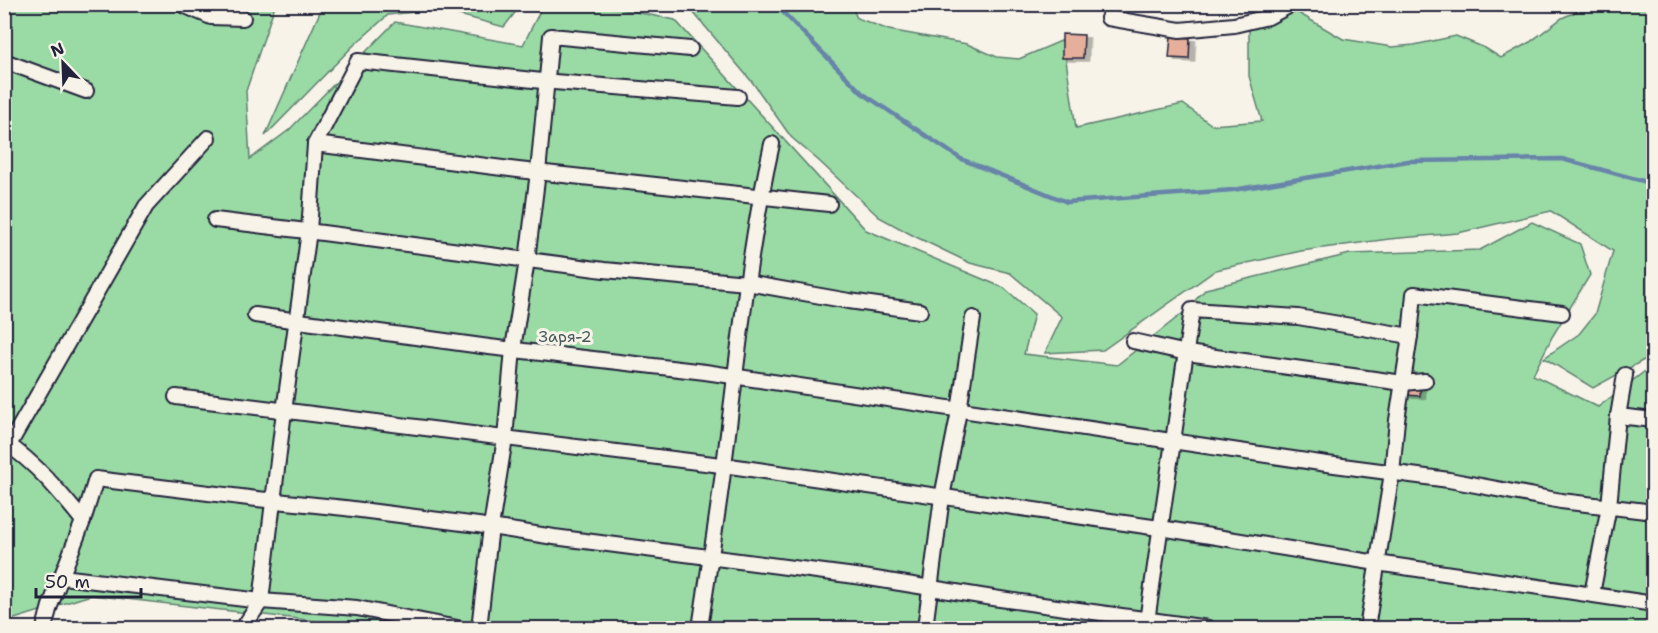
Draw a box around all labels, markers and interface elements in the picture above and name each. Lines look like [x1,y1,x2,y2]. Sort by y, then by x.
north arrow [33,33,93,93]
text: N [47,38,67,62]
park label: Заря-2 [538,326,592,347]
scale bar [36,561,141,599]
text: 50 m [45,570,90,594]

